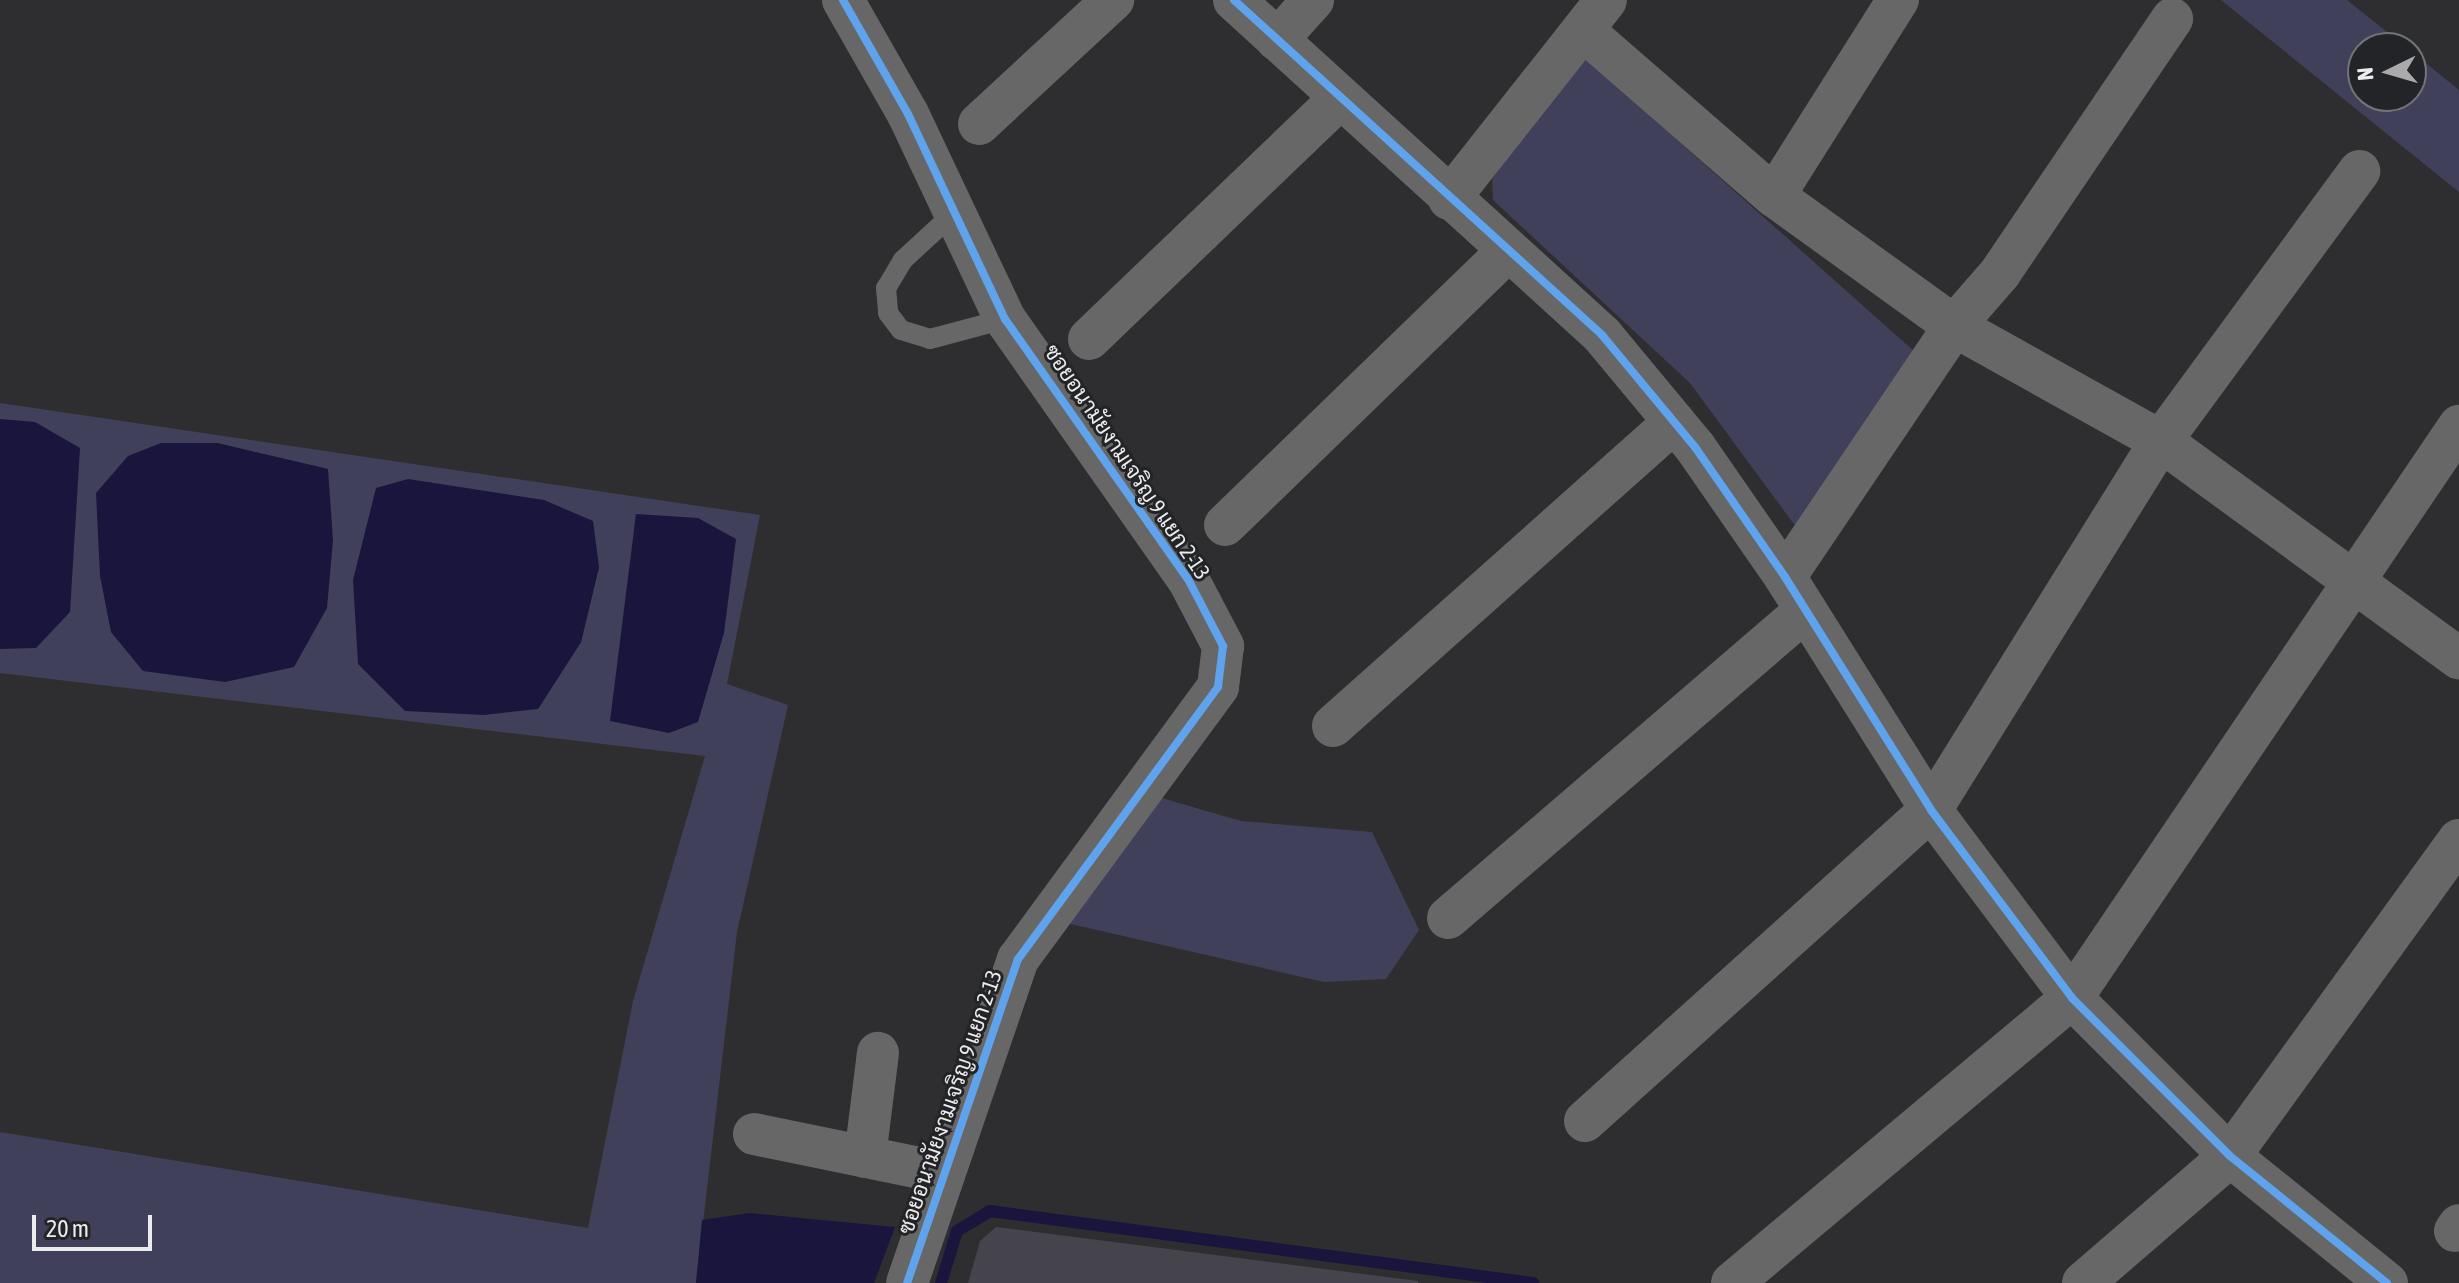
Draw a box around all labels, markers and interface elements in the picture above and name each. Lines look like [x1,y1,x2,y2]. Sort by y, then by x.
north arrow [2347,32,2427,112]
text: N [2352,66,2379,82]
street label: ซอยอนามัยงามเจริญ 9 แยก 2-13 [1038,340,1216,584]
street label: ซอยอนามัยงามเจริญ 9 แยก 2-13 [892,966,1008,1238]
scale bar [36,1199,156,1249]
text: 20 m [46,1215,89,1242]

